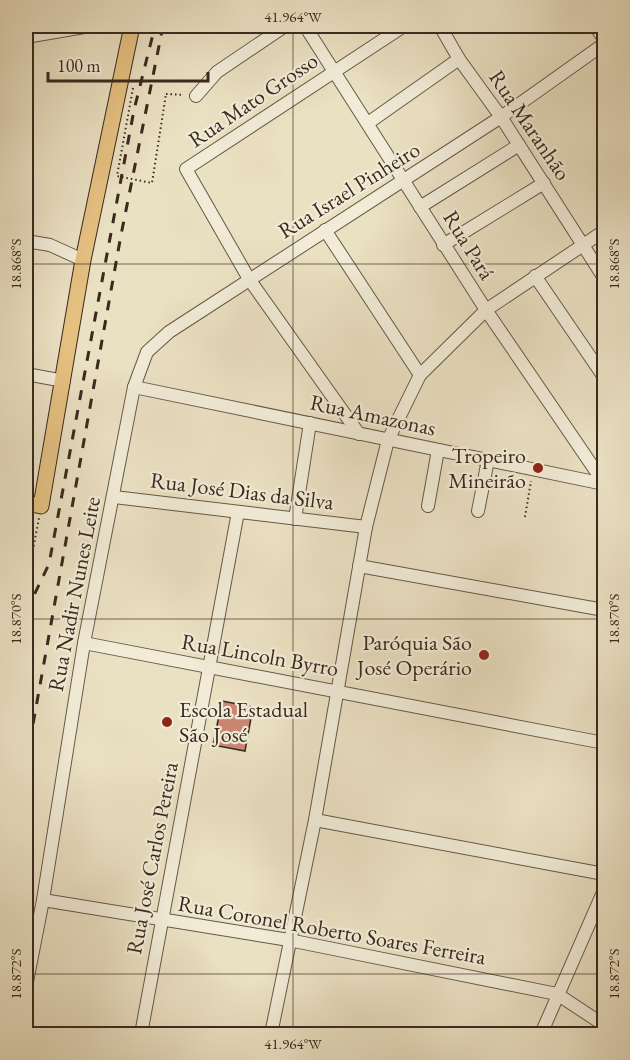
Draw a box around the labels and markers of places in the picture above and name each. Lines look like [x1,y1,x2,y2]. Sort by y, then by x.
place label: Tropeiro Mineirão [448,441,526,495]
marker: Tropeiro Mineirão [531,461,545,475]
place label: Paróquia São José Operário [355,628,472,682]
marker: Paróquia São José Operário [477,648,491,662]
place label: Escola Estadual São José [179,695,308,749]
marker: Escola Estadual São José [160,715,174,729]

